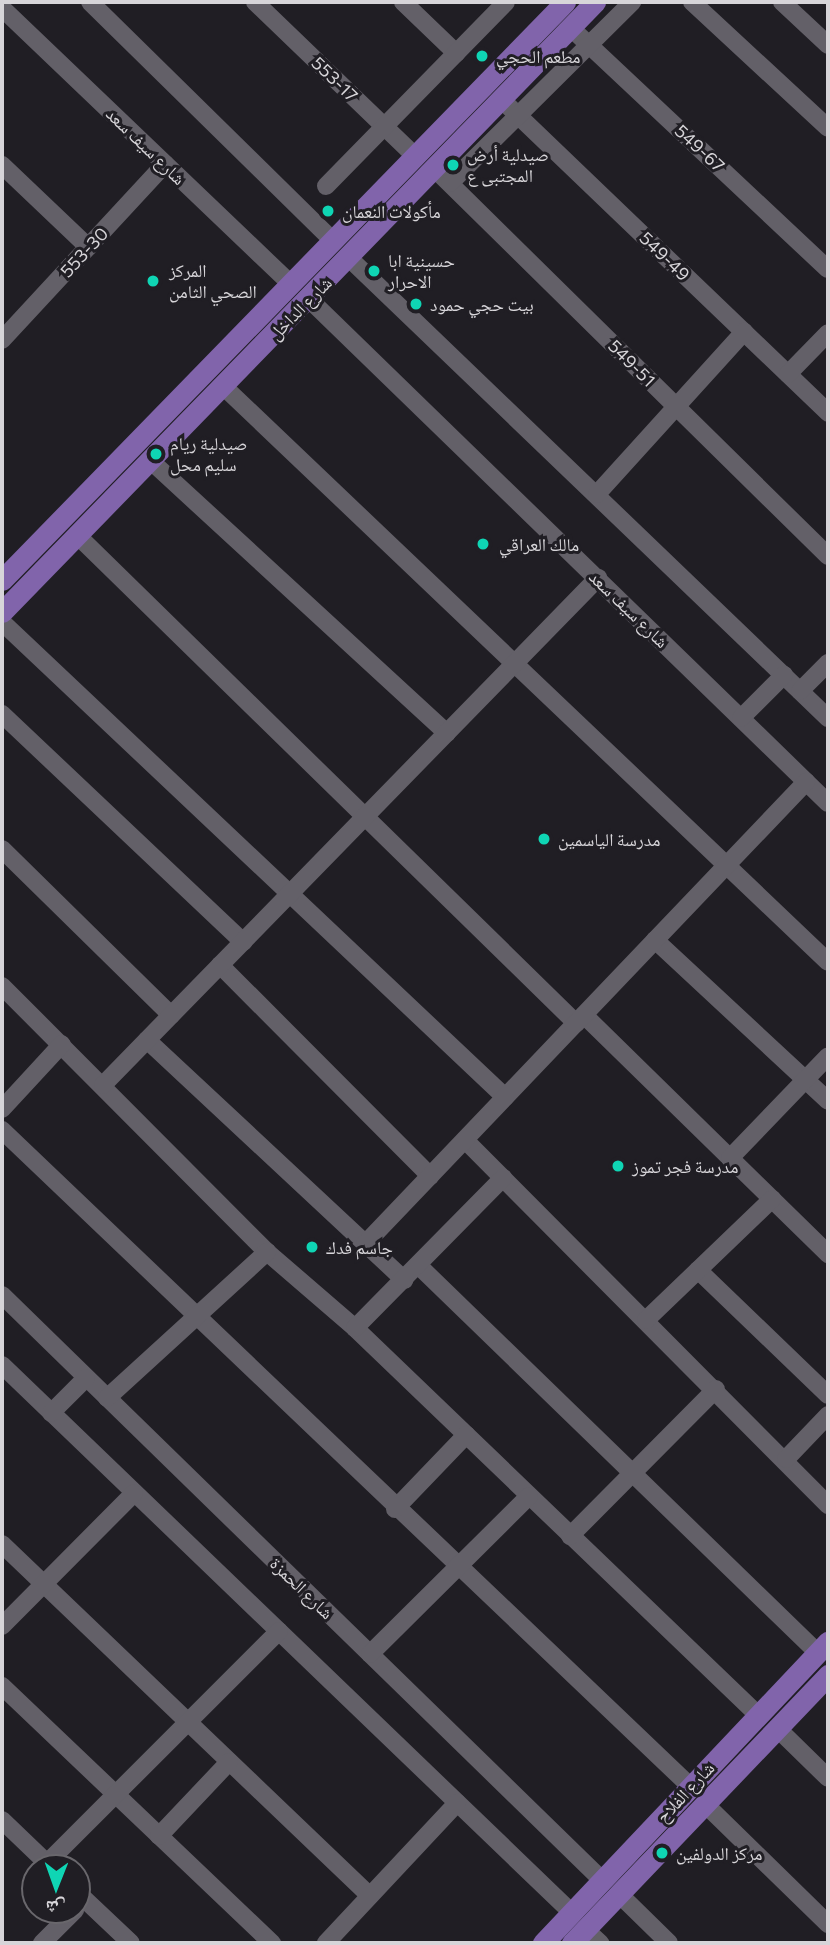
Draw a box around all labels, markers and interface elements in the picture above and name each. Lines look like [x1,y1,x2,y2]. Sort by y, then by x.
place label: مطعم الحجي [496,45,580,67]
marker: مطعم الحجي [474,48,490,64]
street label: 553-17 [307,52,363,106]
street label: شارع سيف سعد [102,103,190,189]
street label: 549-67 [671,120,729,176]
place label: صيدلية أرض المجتبى ع [467,144,549,186]
marker: صيدلية أرض المجتبى ع [445,157,461,173]
place label: مأكولات النعمان [342,200,441,222]
marker: مأكولات النعمان [320,203,336,219]
street label: 553-30 [55,222,113,282]
street label: 549-49 [635,227,695,285]
place label: حسينية ابا الاحرار [388,250,455,292]
place label: المركز الصحي الثامن [169,260,257,302]
marker: حسينية ابا الاحرار [366,263,382,279]
marker: المركز الصحي الثامن [143,271,163,291]
street label: شارع الداخل [264,272,336,344]
place label: بيت حجي حمود [430,293,534,315]
marker: بيت حجي حمود [408,296,424,312]
street label: 549-51 [604,335,660,391]
place label: صيدلية ريام سليم محل [170,433,248,476]
marker: صيدلية ريام سليم محل [148,446,164,462]
place label: مالك العراقي [499,533,579,555]
marker: مالك العراقي [473,534,493,554]
street label: شارع سيف سعد [585,566,673,652]
place label: مدرسة الياسمين [558,828,661,850]
marker: مدرسة الياسمين [536,831,552,847]
place label: مدرسة فجر تموز [632,1155,738,1177]
marker: مدرسة فجر تموز [610,1158,626,1174]
place label: جاسم فدك [326,1236,393,1258]
marker: جاسم فدك [304,1239,320,1255]
street label: شارع الحمزة [266,1553,338,1623]
street label: شارع الفلاح [651,1757,719,1827]
place label: مركز الدولفين [676,1842,763,1864]
marker: مركز الدولفين [654,1845,670,1861]
north arrow [21,1854,91,1924]
text: ش [45,1897,66,1920]

